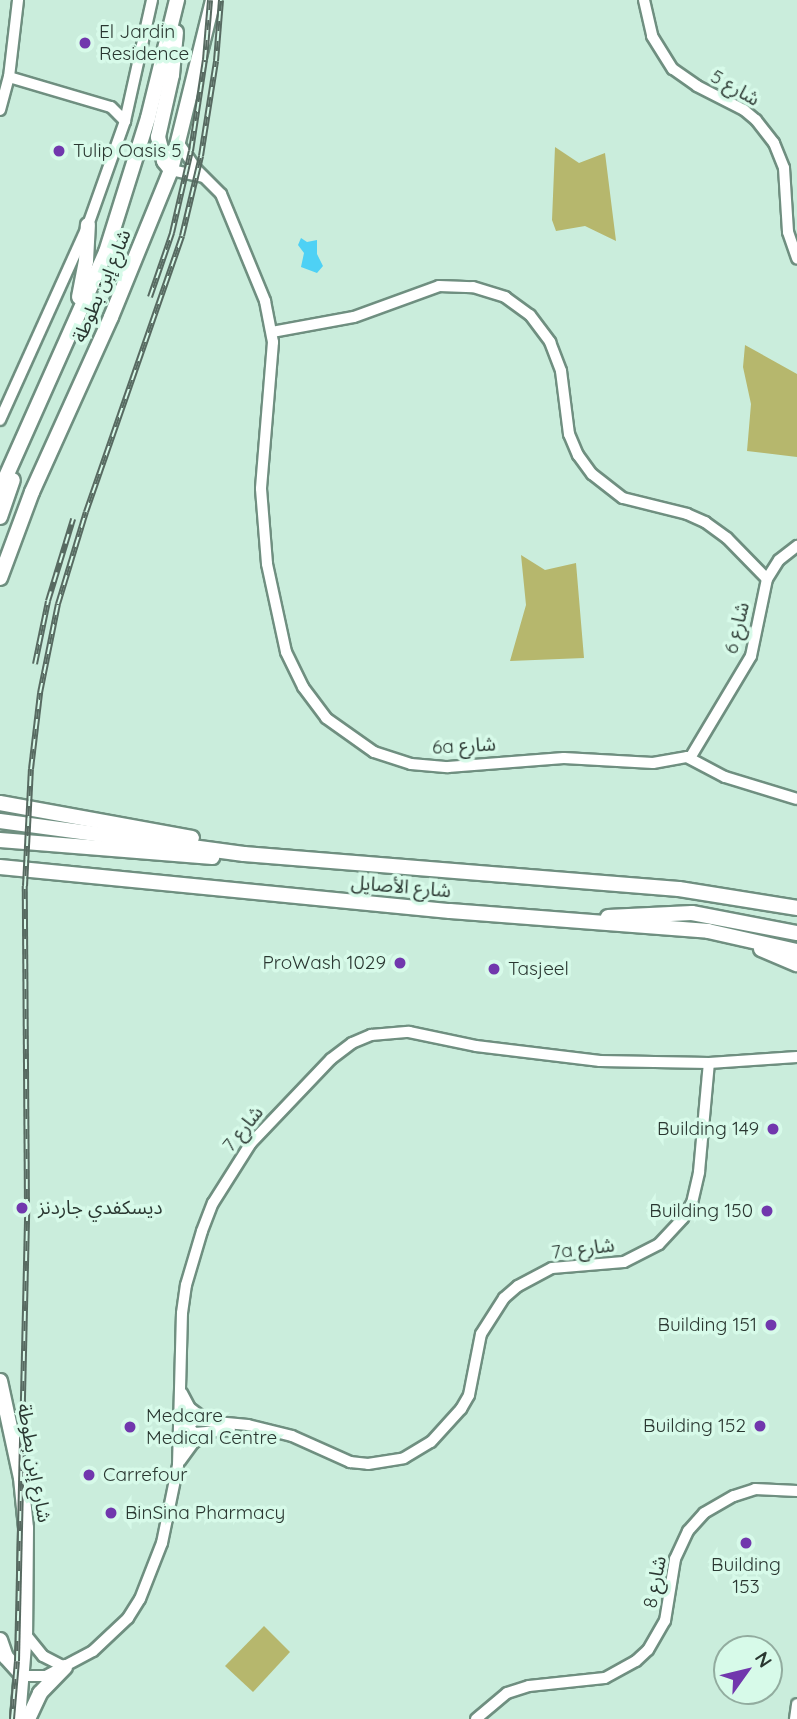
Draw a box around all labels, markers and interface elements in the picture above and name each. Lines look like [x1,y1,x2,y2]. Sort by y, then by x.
place label: El Jardin Residence [99,21,189,65]
marker: El Jardin Residence [77,35,93,51]
street label: شارع 5 [707,65,763,111]
place label: Tulip Oasis 5 [73,140,182,162]
marker: Tulip Oasis 5 [51,143,67,159]
street label: شارع إبن بطوطة [68,226,136,346]
street label: شارع 6 [720,600,754,656]
street label: 6a شارع [431,733,497,759]
street label: شارع الأصايل [350,871,452,903]
place label: ProWash 1029 [263,952,386,974]
marker: ProWash 1029 [392,955,408,971]
place label: Tasjeel [508,958,569,980]
marker: Tasjeel [486,961,502,977]
street label: شارع 7 [218,1102,268,1156]
place label: Building 149 [657,1118,759,1140]
marker: Building 149 [765,1121,781,1137]
place label: ديسكفدي جاردنز [38,1197,163,1219]
marker: ديسكفدي جاردنز [12,1198,32,1218]
place label: Building 150 [649,1200,753,1222]
marker: Building 150 [759,1203,775,1219]
street label: 7a شارع [550,1234,616,1264]
place label: Building 151 [658,1314,757,1336]
marker: Building 151 [763,1317,779,1333]
street label: شارع إبن بطوطة [12,1402,56,1524]
place label: Medcare Medical Centre [146,1405,277,1449]
place label: Building 152 [643,1415,746,1437]
marker: Medcare Medical Centre [120,1417,140,1437]
marker: Building 152 [752,1418,768,1434]
place label: Carrefour [103,1464,188,1486]
marker: Carrefour [81,1467,97,1483]
place label: BinSina Pharmacy [125,1502,285,1524]
marker: BinSina Pharmacy [103,1505,119,1521]
marker: Building 153 [738,1535,754,1551]
street label: شارع 8 [639,1554,671,1610]
place label: Building 153 [711,1554,781,1598]
north arrow [713,1635,783,1705]
text: N [750,1647,778,1672]

